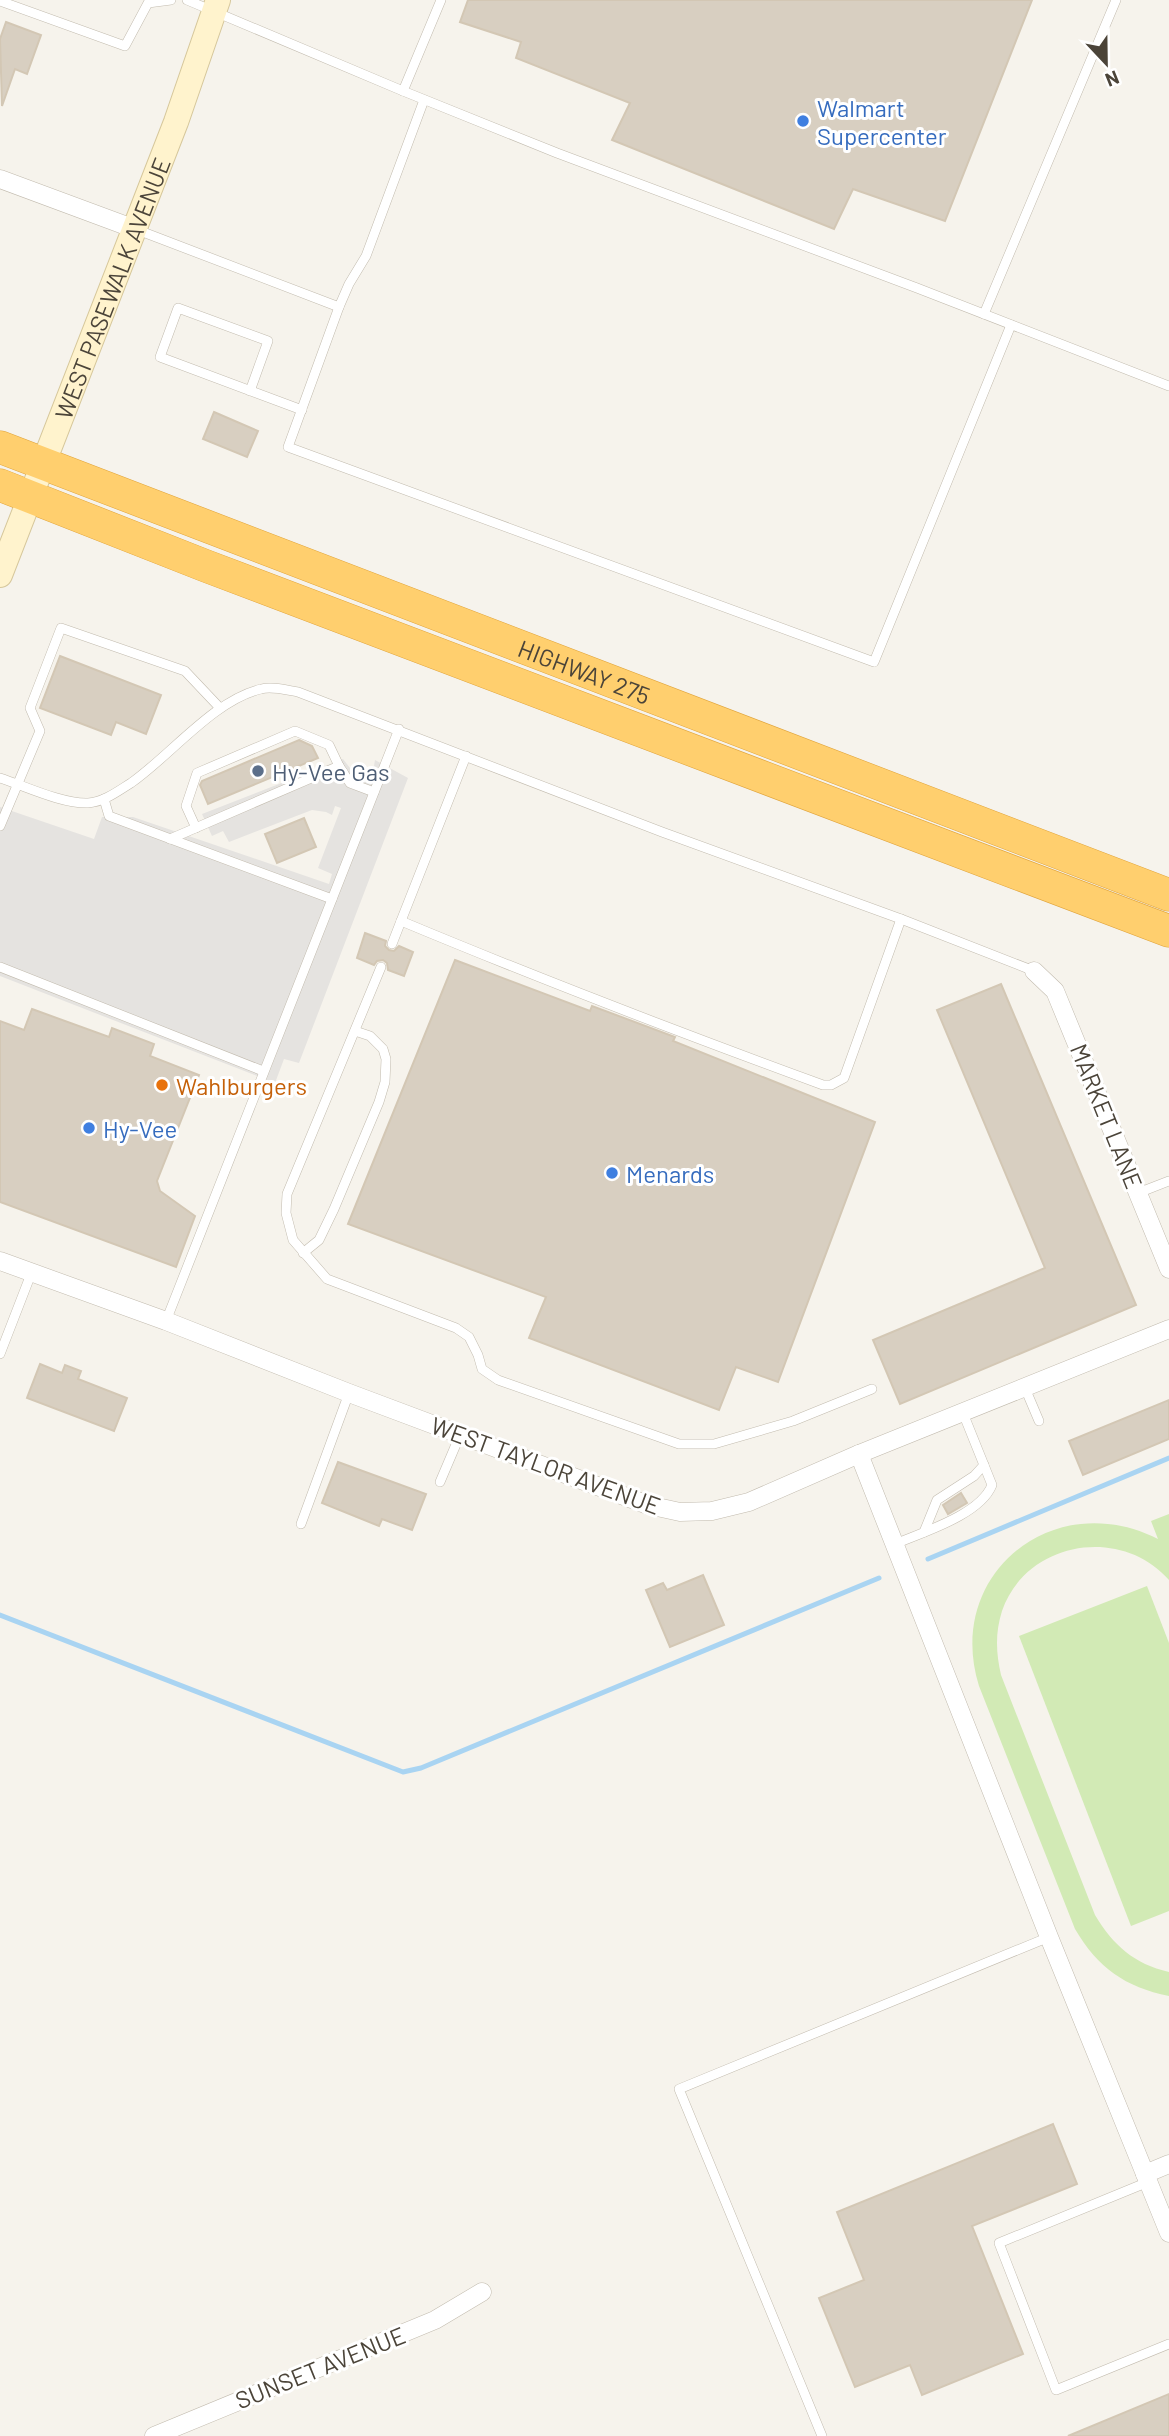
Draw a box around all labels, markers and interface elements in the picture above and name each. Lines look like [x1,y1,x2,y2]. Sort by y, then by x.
north arrow [1071,28,1141,98]
text: N [1102,66,1123,92]
place label: Walmart Supercenter [817,93,947,150]
marker: Walmart Supercenter [795,113,811,129]
street label: WEST PASEWALK AVENUE [48,153,175,423]
street label: HIGHWAY 275 [514,633,655,709]
place label: Hy-Vee Gas [272,757,390,786]
marker: Hy-Vee Gas [250,763,266,779]
street label: MARKET LANE [1065,1039,1149,1193]
place label: Wahlburgers [176,1071,307,1100]
marker: Wahlburgers [154,1077,170,1093]
place label: Hy-Vee [103,1114,177,1143]
marker: Hy-Vee [81,1120,97,1136]
place label: Menards [626,1159,714,1188]
marker: Menards [604,1165,620,1181]
street label: WEST TAYLOR AVENUE [427,1410,665,1520]
street label: SUNSET AVENUE [231,2320,409,2414]

